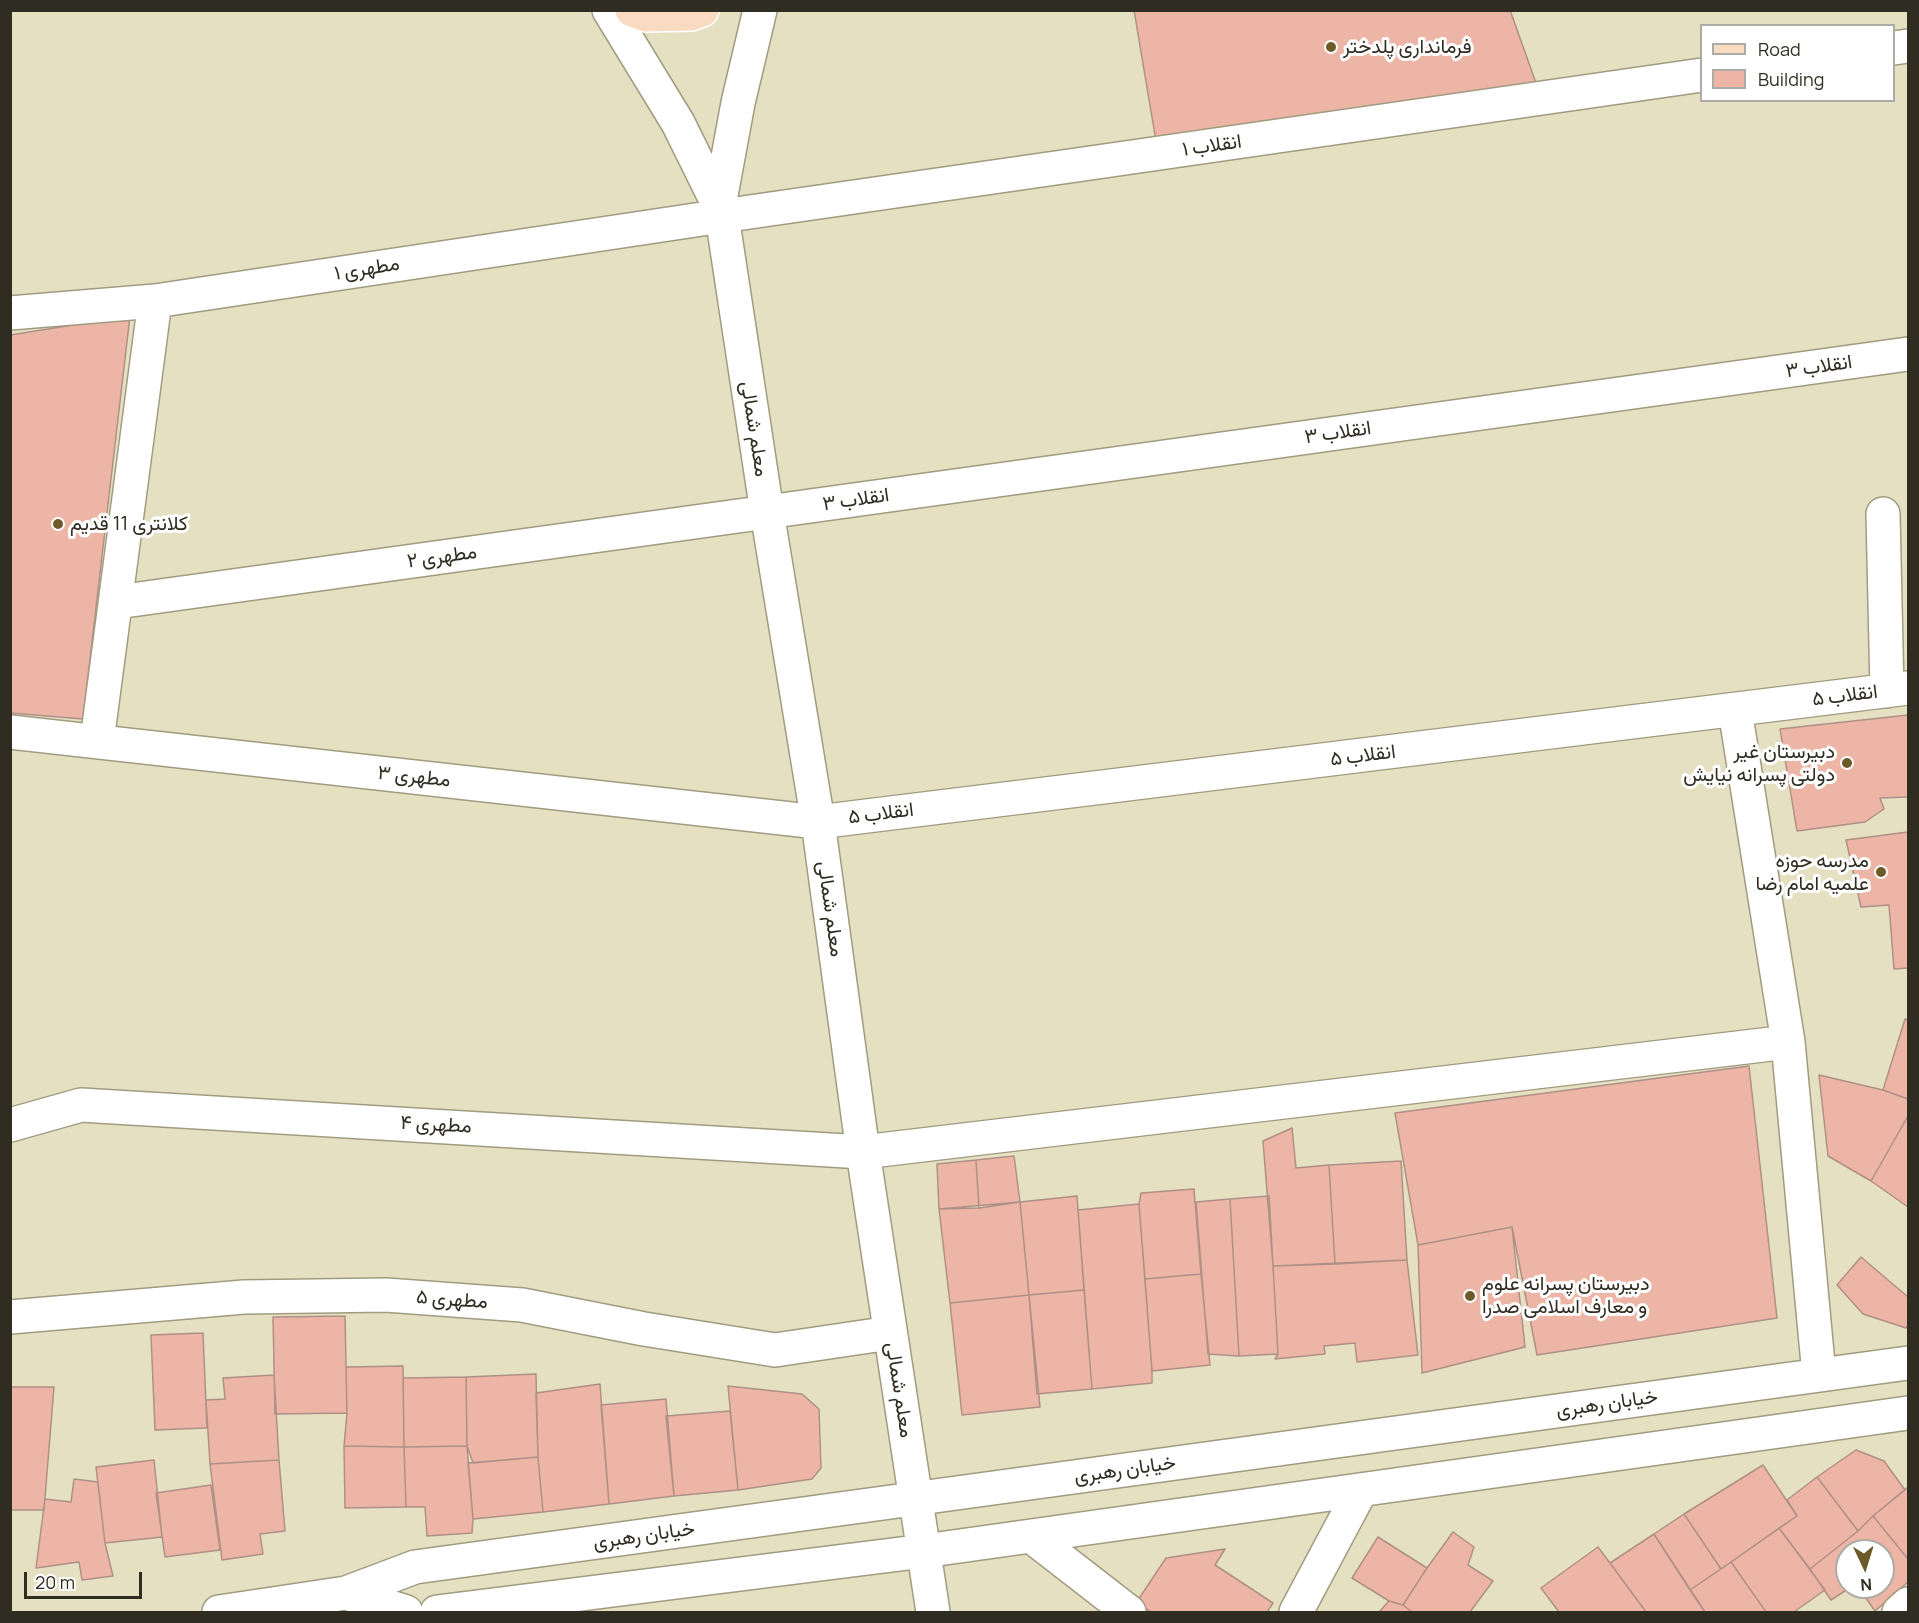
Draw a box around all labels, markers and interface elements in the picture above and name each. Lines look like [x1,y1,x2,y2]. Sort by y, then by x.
legend [1700,24,1895,102]
place label: فرمانداری پلدختر [1343,35,1472,59]
text: Road [1758,37,1801,61]
marker: فرمانداری پلدختر [1324,40,1338,54]
text: Building [1758,67,1824,91]
street label: انقلاب ۱ [1181,130,1243,162]
street label: مطهری ۱ [333,252,401,286]
street label: انقلاب ۳ [1784,350,1854,384]
street label: معلم شمالی [735,380,773,478]
street label: انقلاب ۳ [1303,416,1373,450]
street label: انقلاب ۳ [821,483,891,517]
place label: کلانتری 11 قدیم [70,512,188,536]
marker: کلانتری 11 قدیم [51,517,65,531]
street label: مطهری ۲ [405,540,479,574]
street label: انقلاب ۵ [1811,680,1879,712]
street label: انقلاب ۵ [1329,740,1397,772]
place label: دبیرستان غیر دولتی پسرانه نیایش [1683,740,1835,787]
marker: دبیرستان غیر دولتی پسرانه نیایش [1840,756,1854,770]
street label: مطهری ۳ [376,761,452,793]
street label: انقلاب ۵ [847,798,915,830]
place label: مدرسه حوزه علمیه امام رضا [1755,849,1869,896]
street label: معلم شمالی [811,860,849,958]
marker: مدرسه حوزه علمیه امام رضا [1874,865,1888,879]
street label: مطهری ۴ [400,1111,472,1139]
place label: دبیرستان پسرانه علوم و معارف اسلامی صدرا [1482,1272,1650,1319]
street label: مطهری ۵ [415,1286,489,1314]
marker: دبیرستان پسرانه علوم و معارف اسلامی صدرا [1463,1289,1477,1303]
street label: معلم شمالی [880,1341,918,1439]
street label: خیابان رهبری [1555,1385,1659,1423]
street label: خیابان رهبری [1073,1451,1177,1489]
street label: خیابان رهبری [592,1517,696,1555]
north arrow [1835,1539,1895,1599]
scale bar [27,1560,146,1598]
text: 20 m [35,1570,75,1594]
text: N [1860,1574,1873,1596]

